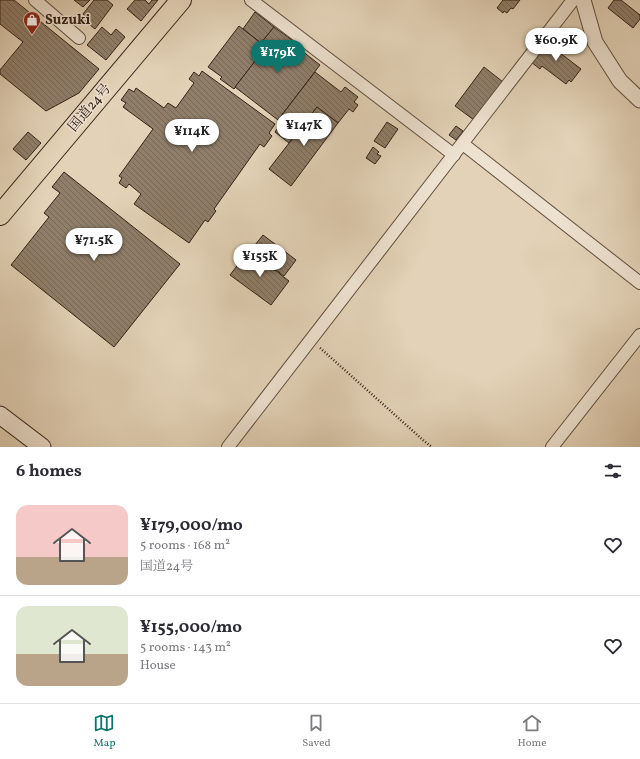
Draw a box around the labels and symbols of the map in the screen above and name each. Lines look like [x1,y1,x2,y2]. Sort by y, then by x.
shop icon: Suzuki [22,10,42,35]
place label: Suzuki [45,11,91,30]
pin: ¥60.9K [523,28,589,62]
pin: ¥179K [250,40,306,74]
street label: 国道24号 [64,80,116,136]
pin: ¥147K [276,113,332,147]
pin: ¥114K [164,119,220,153]
pin: ¥71.5K [61,228,127,262]
pin: ¥155K [232,244,288,278]

